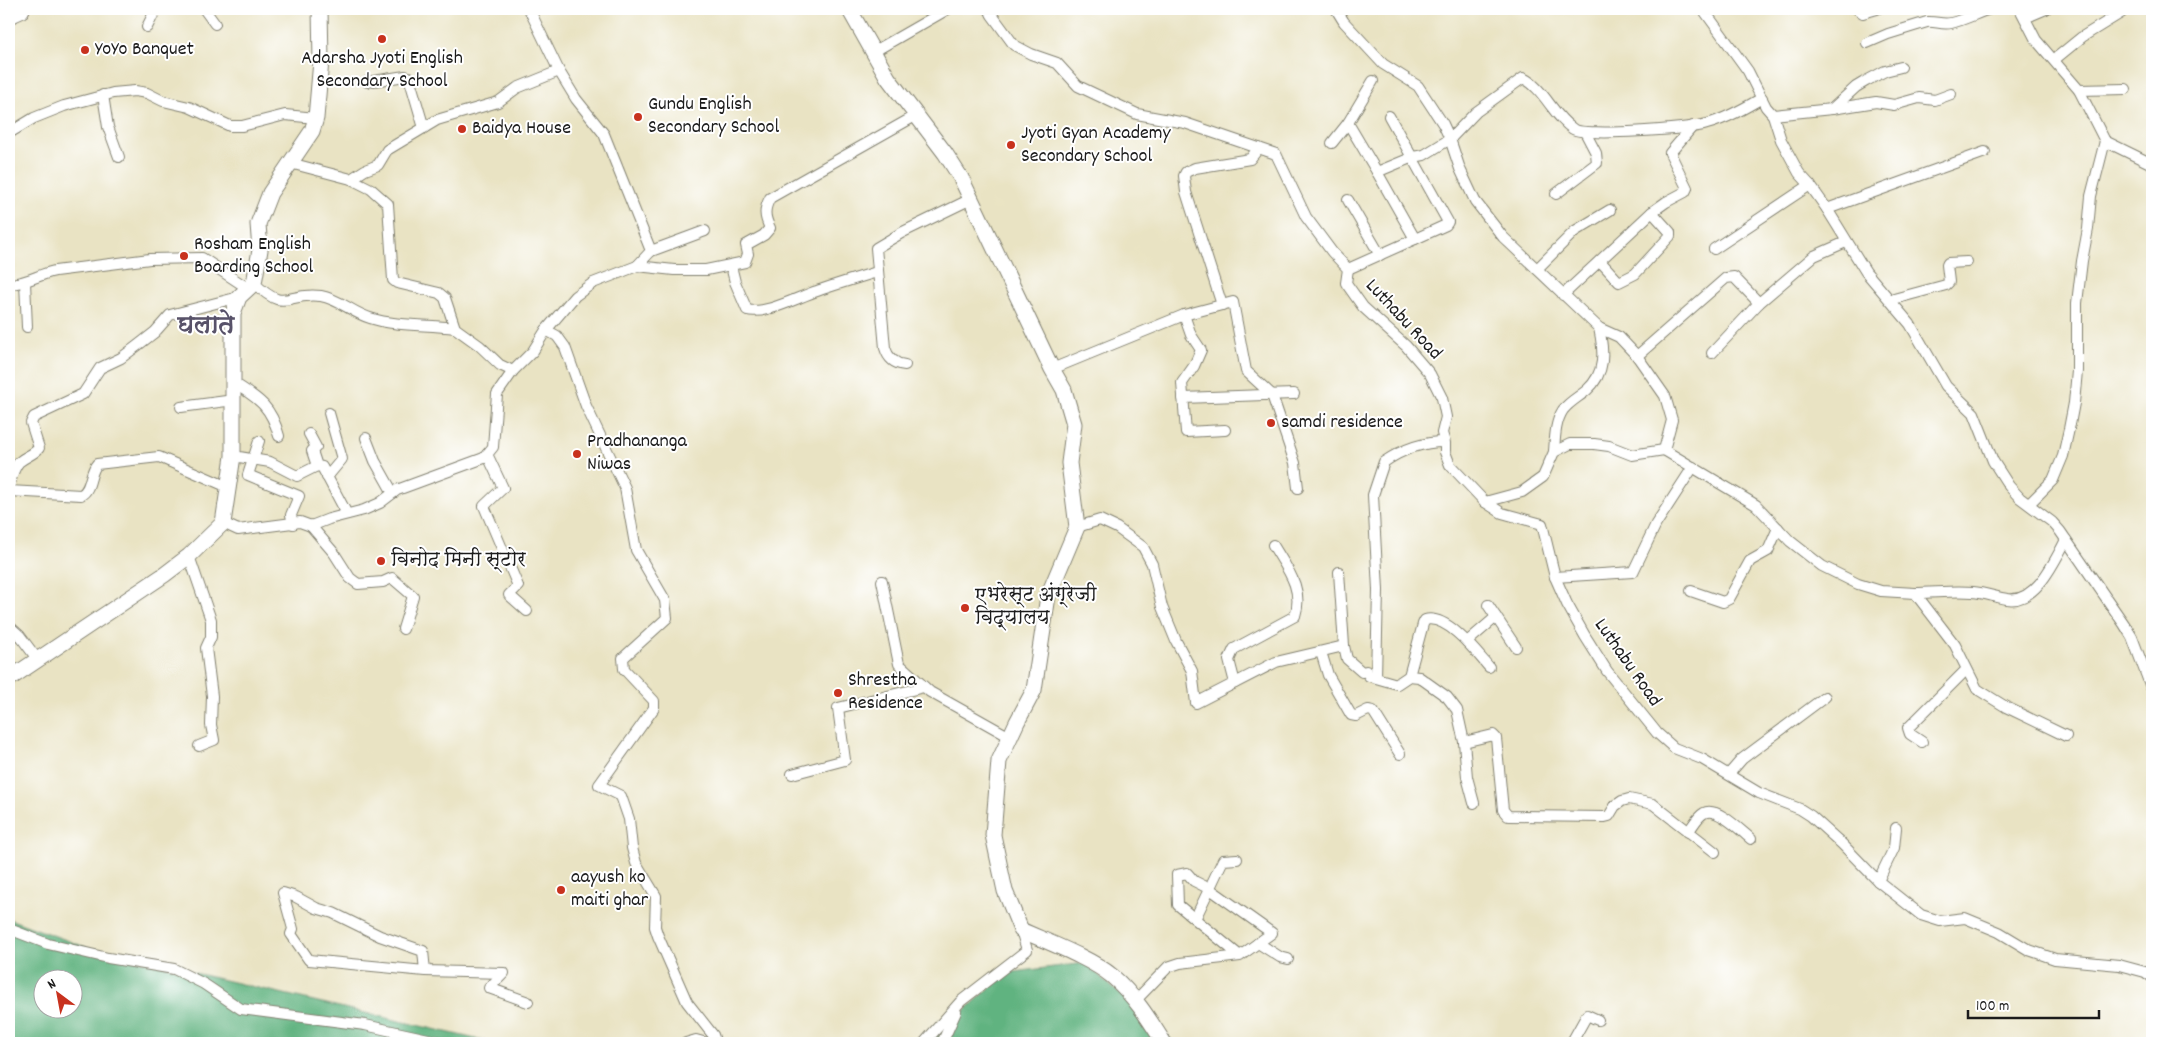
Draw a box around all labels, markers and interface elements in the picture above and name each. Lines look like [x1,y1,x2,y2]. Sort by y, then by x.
marker: Adarsha Jyoti English Secondary School [376,33,388,45]
place label: YoYo Banquet [95,36,194,64]
marker: YoYo Banquet [79,44,91,56]
place label: Adarsha Jyoti English Secondary School [301,45,463,96]
place label: Gundu English Secondary School [648,91,779,142]
marker: Gundu English Secondary School [632,111,644,123]
place label: Baidya House [472,115,571,143]
place label: Jyoti Gyan Academy Secondary School [1021,120,1172,171]
marker: Baidya House [456,123,468,135]
marker: Jyoti Gyan Academy Secondary School [1005,139,1017,151]
place label: Rosham English Boarding School [194,231,314,282]
marker: Rosham English Boarding School [178,250,190,262]
street label: Luthabu Road [1358,273,1448,367]
district label: घलाते [177,309,235,345]
place label: samdi residence [1281,409,1403,437]
marker: samdi residence [1265,417,1277,429]
place label: Pradhananga Niwas [587,428,687,479]
marker: Pradhananga Niwas [571,448,583,460]
place label: विनोद मिनी स्टोर [391,547,526,575]
marker: विनोद मिनी स्टोर [375,555,387,567]
place label: एभरेस्ट अंग्रेजी विद्यालय [974,581,1098,633]
marker: एभरेस्ट अंग्रेजी विद्यालय [959,602,971,614]
street label: Luthabu Road [1586,613,1668,713]
place label: Shrestha Residence [848,667,923,718]
marker: Shrestha Residence [832,687,844,699]
place label: aayush ko maiti ghar [571,864,649,915]
marker: aayush ko maiti ghar [555,884,567,896]
north arrow [32,970,82,1020]
text: N [44,974,60,995]
scale bar [1968,987,2100,1019]
text: 100 m [1976,996,2009,1018]

